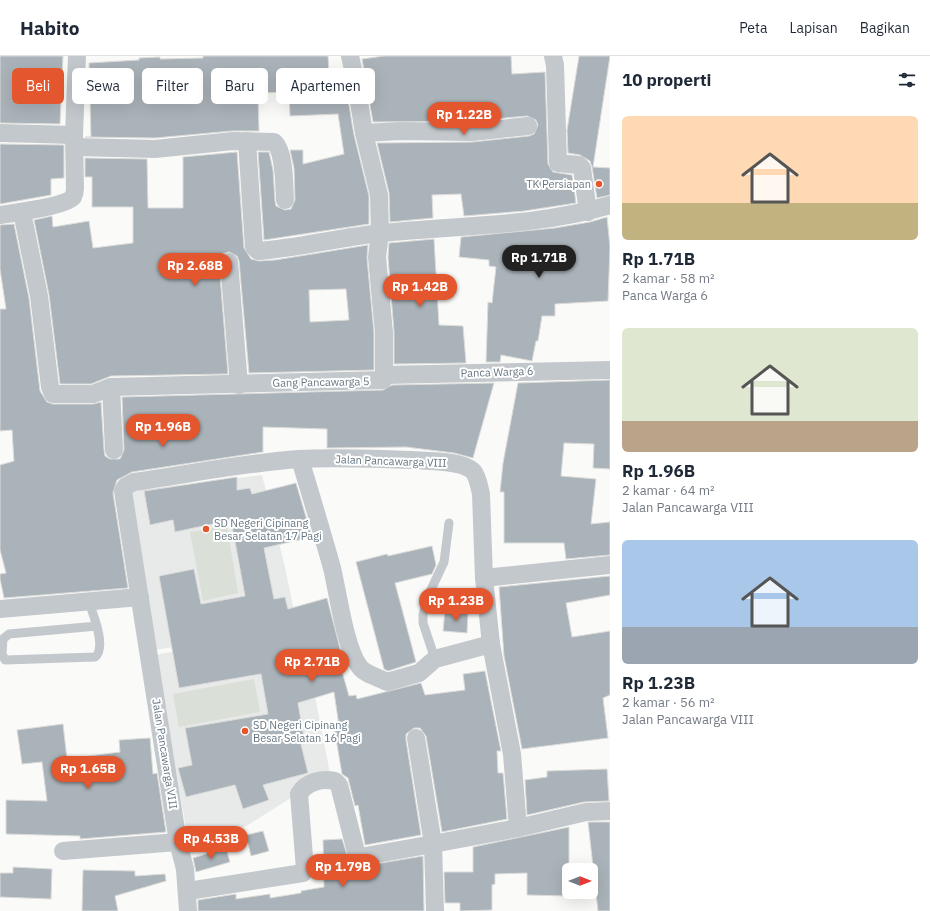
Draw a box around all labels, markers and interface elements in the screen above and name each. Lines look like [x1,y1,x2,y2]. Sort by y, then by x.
text: Habito [20,16,79,40]
text: Peta [739,19,767,37]
text: Lapisan [789,19,838,37]
text: Bagikan [860,19,910,37]
chip: Beli [12,68,64,104]
chip: Sewa [72,68,134,104]
chip: Filter [142,68,203,104]
chip: Baru [211,68,268,104]
chip: Apartemen [276,68,375,104]
text: 10 properti [622,69,711,91]
icon: filters [896,69,918,91]
pin: Rp 1.22B [423,102,505,136]
text: Rp 1.22B [436,106,492,123]
icon: home [734,142,806,214]
place label: TK Persiapan [526,177,591,191]
marker: TK Persiapan [594,179,604,189]
pin: Rp 1.71B [498,245,580,279]
text: Rp 1.71B [622,248,695,270]
text: Rp 1.71B [511,249,567,266]
pin: Rp 2.68B [154,253,236,287]
text: Rp 2.68B [167,257,223,274]
text: 2 kamar · 58 m² [622,270,715,287]
pin: Rp 1.42B [379,274,461,308]
text: Rp 1.42B [392,278,448,295]
text: Panca Warga 6 [622,287,708,304]
icon: home [734,354,806,426]
street label: Panca Warga 6 [460,364,534,380]
street label: Gang Pancawarga 5 [272,374,370,390]
pin: Rp 1.96B [122,414,204,448]
text: Rp 1.96B [135,418,191,435]
street label: Jalan Pancawarga VIII [335,452,447,470]
text: Rp 1.96B [622,460,695,482]
text: 2 kamar · 64 m² [622,482,715,499]
text: Jalan Pancawarga VIII [622,499,754,516]
place label: SD Negeri Cipinang Besar Selatan 17 Pagi [214,516,322,543]
marker: SD Negeri Cipinang Besar Selatan 17 Pagi [201,524,211,534]
icon: home [734,566,806,638]
pin: Rp 1.23B [415,588,497,622]
text: Rp 1.23B [428,592,484,609]
pin: Rp 2.71B [271,649,353,683]
text: Rp 2.71B [284,653,340,670]
text: Rp 1.23B [622,672,695,694]
text: 2 kamar · 56 m² [622,694,715,711]
street label: Jalan Pancawarga VIII [149,698,181,810]
text: Jalan Pancawarga VIII [622,711,754,728]
place label: SD Negeri Cipinang Besar Selatan 16 Pagi [253,718,361,745]
marker: SD Negeri Cipinang Besar Selatan 16 Pagi [240,726,250,736]
pin: Rp 1.65B [47,756,129,790]
text: Rp 1.65B [60,760,116,777]
pin: Rp 4.53B [170,826,252,860]
text: Rp 4.53B [183,830,239,847]
pin: Rp 1.79B [302,854,384,888]
text: Rp 1.79B [315,858,371,875]
north arrow [562,863,598,899]
map controls [562,863,598,899]

